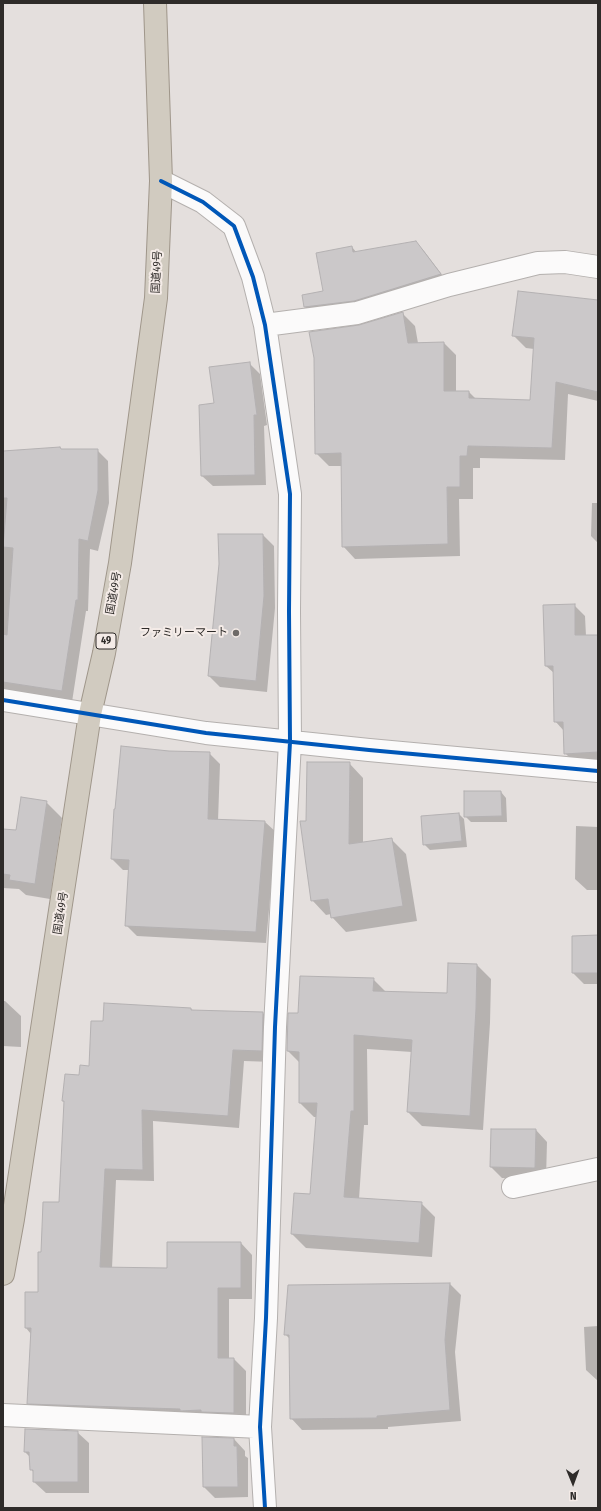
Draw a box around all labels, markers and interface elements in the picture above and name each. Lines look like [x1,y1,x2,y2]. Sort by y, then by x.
street label: 国道49号 [149,250,165,294]
street label: 国道49号 [104,570,124,616]
place label: ファミリーマート [140,626,228,640]
marker: ファミリーマート [231,628,241,638]
road number: 49 [96,633,116,649]
street label: 国道49号 [51,890,71,936]
north arrow [553,1463,593,1503]
text: N [570,1489,577,1502]

